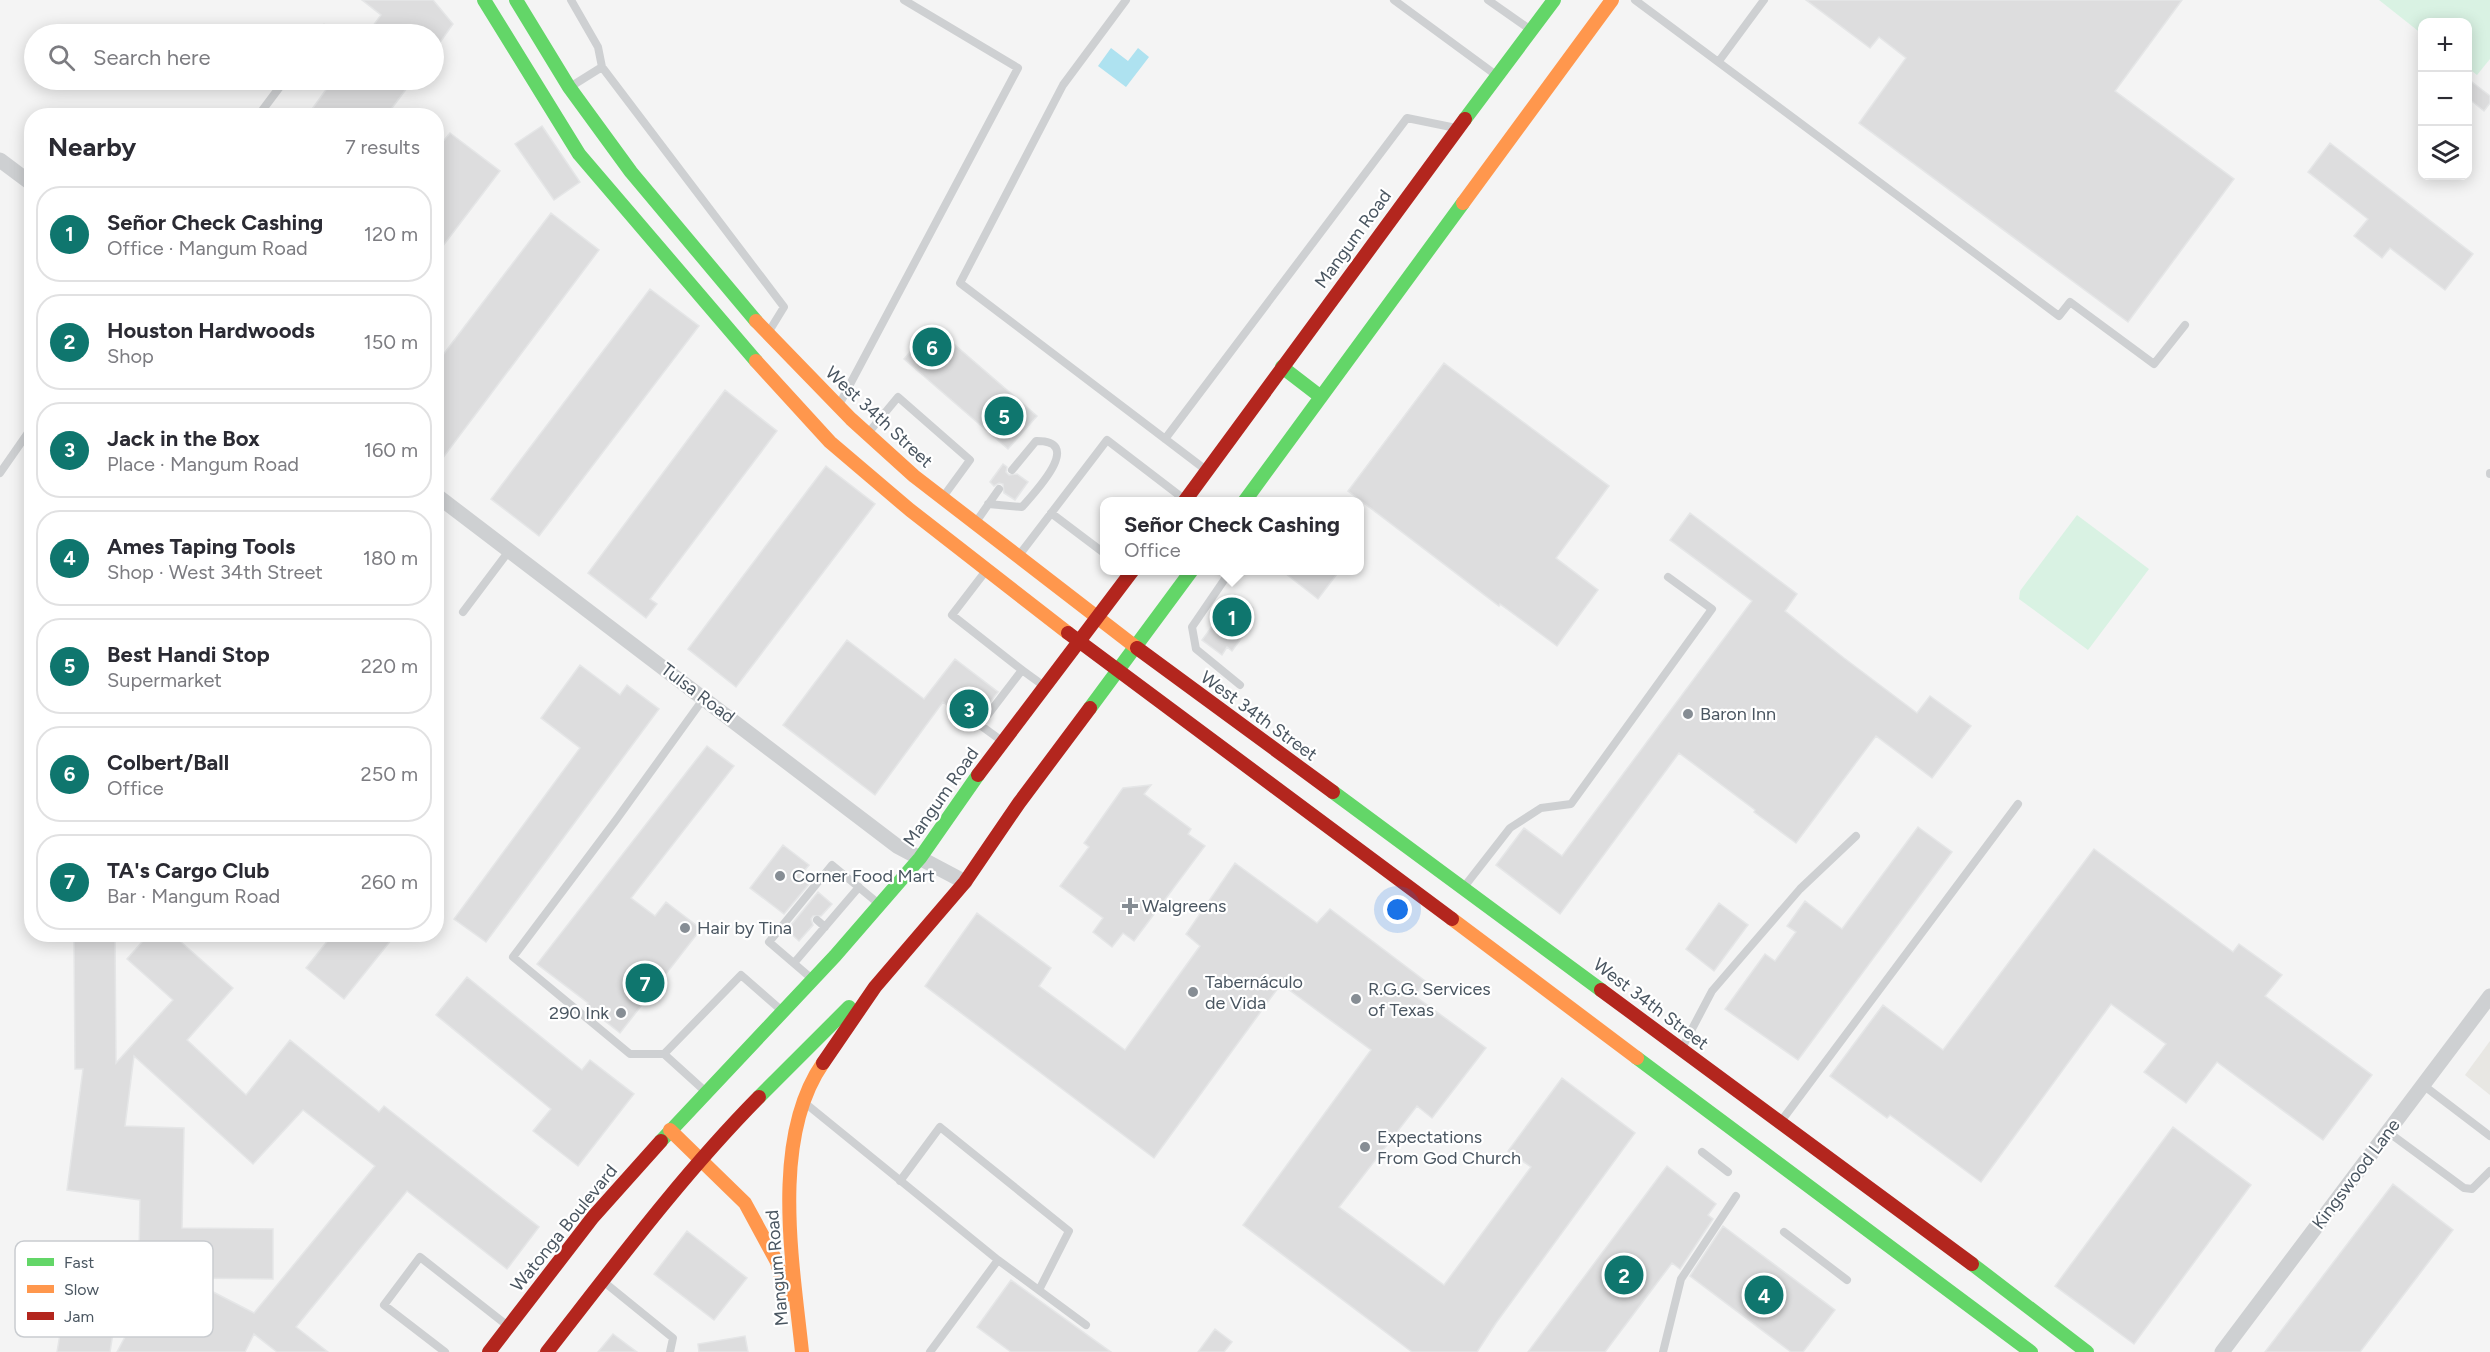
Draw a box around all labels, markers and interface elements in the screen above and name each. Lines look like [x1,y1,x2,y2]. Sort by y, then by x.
map controls [2418,18,2472,180]
button: + [2418,18,2472,72]
search box [24,24,444,90]
icon: search [45,41,78,74]
text: Search here [93,44,211,71]
button: − [2418,72,2472,126]
button: layers [2418,126,2472,180]
text: Nearby [48,131,136,163]
text: 7 results [345,135,420,159]
street label: Mangum Road [1310,186,1396,292]
text: Señor Check Cashing [107,209,323,236]
text: 1 [65,222,74,246]
text: 120 m [364,222,418,246]
text: Office · Mangum Road [107,236,308,260]
text: Houston Hardwoods [107,317,315,344]
pin: 6 [912,324,952,370]
text: 2 [64,330,75,354]
text: 150 m [363,330,418,354]
text: Shop [107,344,154,368]
street label: West 34th Street [821,362,937,472]
pin: 5 [984,394,1024,438]
text: Jack in the Box [107,425,260,452]
text: 3 [64,438,75,462]
text: 160 m [364,438,418,462]
text: Place · Mangum Road [107,452,299,476]
popup [1100,497,1364,575]
text: Señor Check Cashing [1124,511,1340,538]
text: Ames Taping Tools [107,533,295,560]
text: Office [1124,538,1181,562]
text: 4 [63,546,76,570]
text: 180 m [363,546,418,570]
text: Shop · West 34th Street [107,560,323,584]
pin: 1 [1212,594,1252,640]
text: Best Handi Stop [107,641,270,668]
text: 5 [64,654,75,678]
text: 220 m [361,654,418,678]
street label: Tulsa Road [657,658,739,728]
street label: West 34th Street [1196,666,1322,766]
text: Supermarket [107,668,222,692]
pin: 3 [950,686,988,732]
place label: Baron Inn [1700,703,1776,725]
marker: Baron Inn [1681,707,1695,721]
street label: Mangum Road [899,743,983,851]
text: Colbert/Ball [107,749,229,776]
text: 6 [64,762,75,786]
text: 250 m [361,762,418,786]
text: Office [107,776,164,800]
text: TA's Cargo Club [107,857,269,884]
place label: Corner Food Mart [792,865,935,887]
marker: Corner Food Mart [773,869,787,883]
text: 7 [64,870,75,894]
text: 260 m [361,870,418,894]
text: Bar · Mangum Road [107,884,280,908]
place label: Walgreens [1142,895,1226,917]
your location [1383,895,1412,924]
marker: Walgreens [1123,899,1137,913]
place label: Hair by Tina [697,917,792,939]
marker: Hair by Tina [678,921,692,935]
street label: West 34th Street [1589,953,1713,1055]
pin: 7 [626,960,664,1006]
place label: Tabernáculo de Vida [1205,971,1303,1014]
place label: R.G.G. Services of Texas [1368,978,1491,1021]
marker: Tabernáculo de Vida [1186,985,1200,999]
marker: R.G.G. Services of Texas [1349,992,1363,1006]
place label: 290 Ink [549,1002,609,1024]
marker: 290 Ink [614,1006,628,1020]
street label: Kingswood Lane [2307,1114,2405,1233]
place label: Expectations From God Church [1377,1126,1521,1169]
marker: Expectations From God Church [1358,1140,1372,1154]
street label: Watonga Boulevard [506,1160,622,1296]
street label: Mangum Road [761,1209,793,1327]
legend [15,1241,213,1337]
pin: 2 [1604,1252,1644,1298]
text: Fast [64,1253,94,1272]
pin: 4 [1744,1272,1784,1318]
text: Slow [64,1280,99,1299]
text: Jam [64,1307,94,1326]

